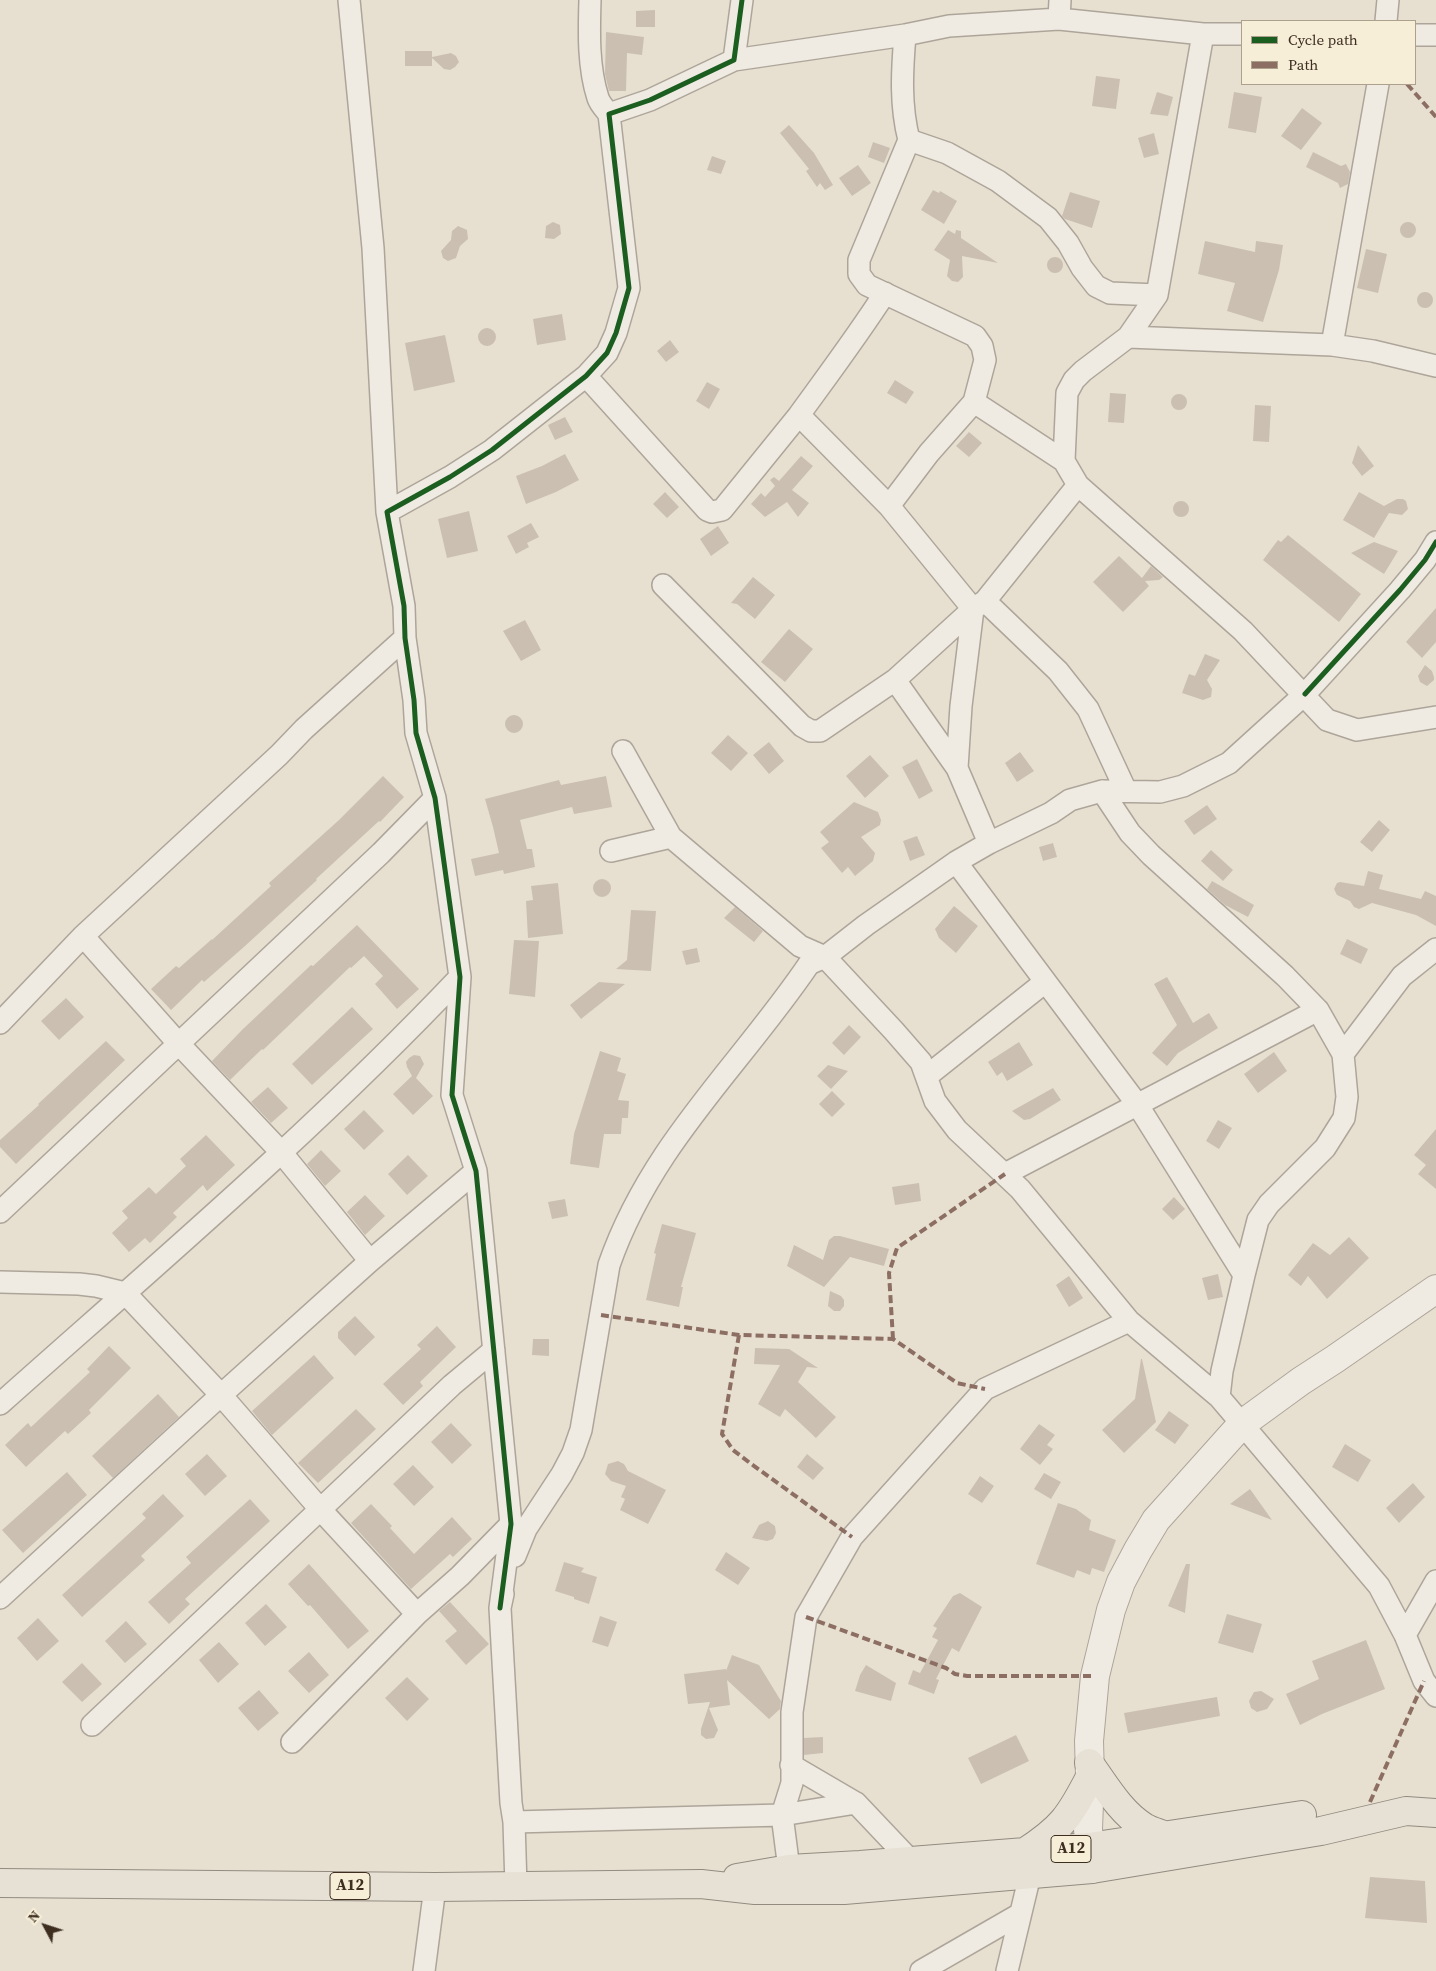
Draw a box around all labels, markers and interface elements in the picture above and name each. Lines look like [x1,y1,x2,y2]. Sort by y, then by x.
legend [1241,20,1416,85]
text: Cycle path [1288,29,1358,50]
text: Path [1288,54,1318,75]
road number: A12 [1051,1836,1091,1862]
road number: A12 [330,1872,370,1900]
north arrow [20,1901,70,1951]
text: N [23,1906,44,1927]

